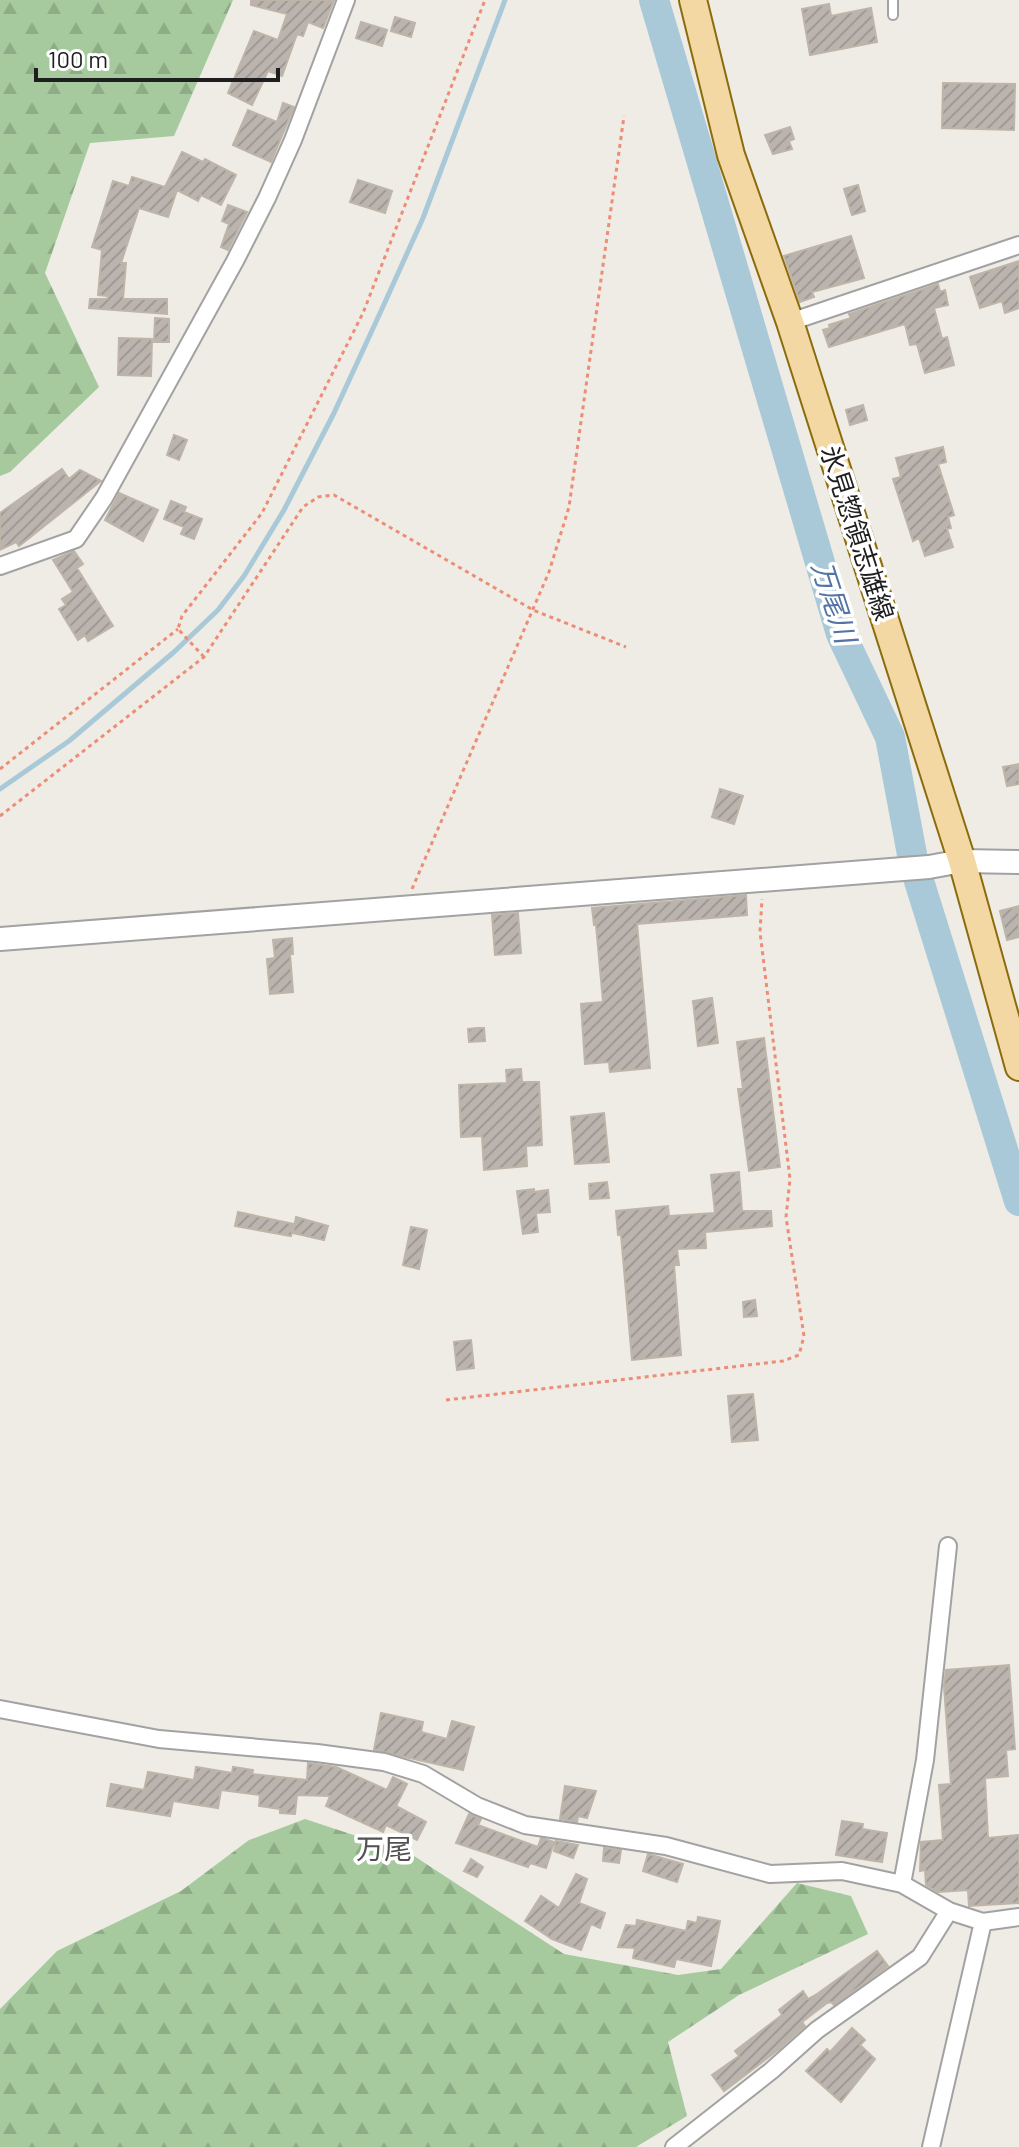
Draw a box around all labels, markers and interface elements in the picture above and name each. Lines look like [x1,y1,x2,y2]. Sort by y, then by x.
scale bar [36,32,278,82]
text: 100 m [48,44,108,73]
street label: 氷見惣領志雄線 [816,441,901,624]
water label: 万尾川 [806,556,865,650]
district label: 万尾 [356,1831,412,1865]

